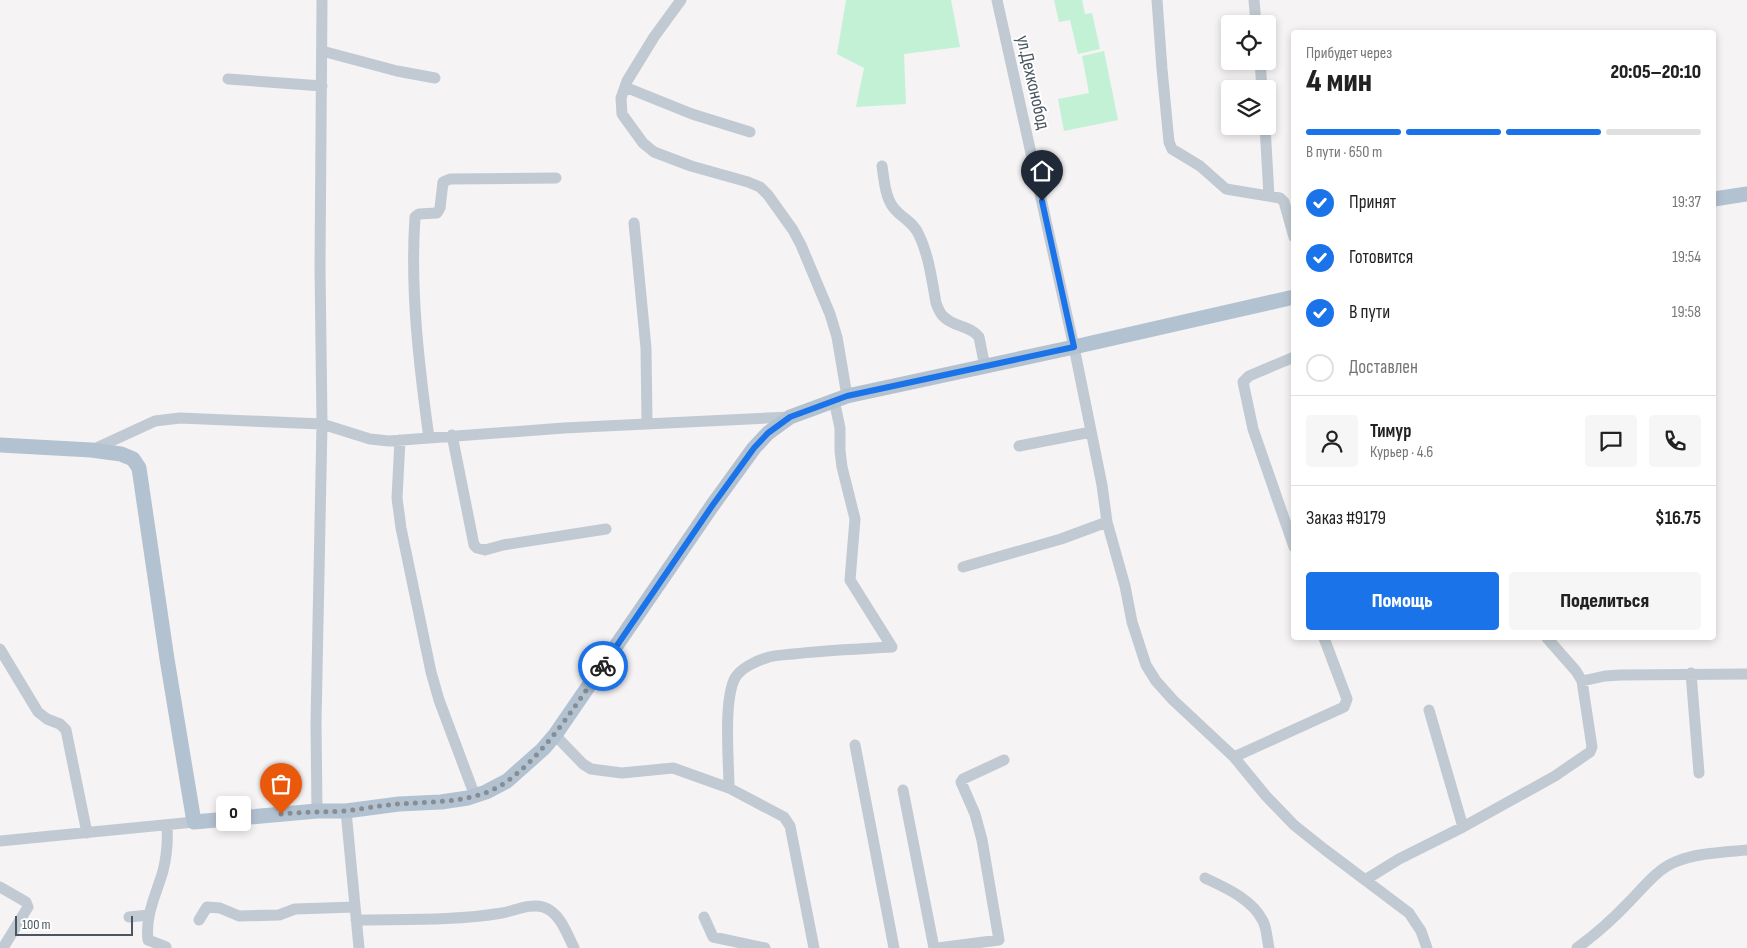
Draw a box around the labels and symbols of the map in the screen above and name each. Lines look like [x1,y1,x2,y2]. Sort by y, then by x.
street label: ул.Дехконобод [1011,33,1055,132]
pin [1021,150,1063,201]
courier [578,641,628,691]
pin [260,763,302,814]
callout: O [216,796,251,832]
scale bar [15,913,132,936]

